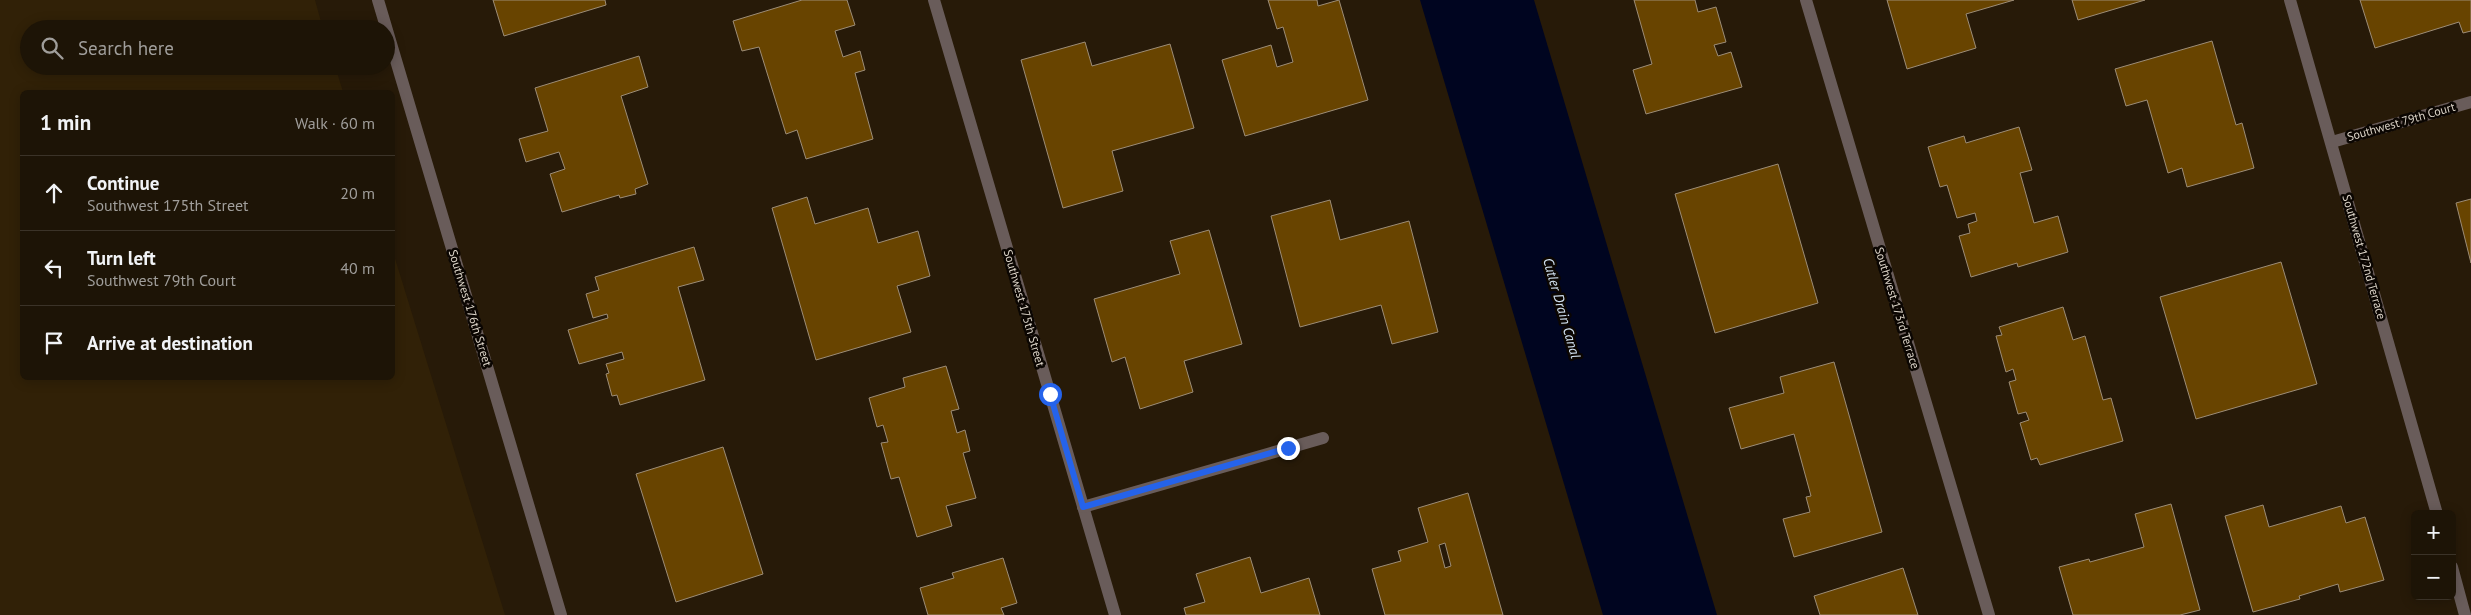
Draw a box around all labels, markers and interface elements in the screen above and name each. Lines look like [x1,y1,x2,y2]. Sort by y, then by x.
search box [20,20,395,75]
icon: search [38,34,66,62]
text: Search here [78,36,174,60]
street label: Southwest 79th Court [2345,99,2457,144]
text: 1 min [40,109,91,136]
text: Walk · 60 m [295,113,375,133]
text: Continue [87,171,159,195]
icon: ahead [40,179,68,207]
text: 20 m [340,183,375,203]
street label: Southwest 172nd Terrace [2339,193,2389,321]
text: Southwest 175th Street [87,195,249,215]
street label: Southwest 173rd Terrace [1872,245,1923,371]
text: Turn left [87,246,156,270]
street label: Southwest 176th Street [446,248,495,368]
street label: Southwest 175th Street [1001,248,1048,368]
icon: left [40,254,68,282]
water label: Cutler Drain Canal [1539,256,1585,361]
text: 40 m [340,258,375,278]
text: Southwest 79th Court [87,270,236,290]
icon: arrive [40,329,68,357]
text: Arrive at destination [87,331,253,355]
route start [1039,383,1062,406]
route end [1277,437,1300,460]
map controls [2411,510,2456,600]
button: + [2411,510,2456,555]
button: − [2411,555,2456,600]

